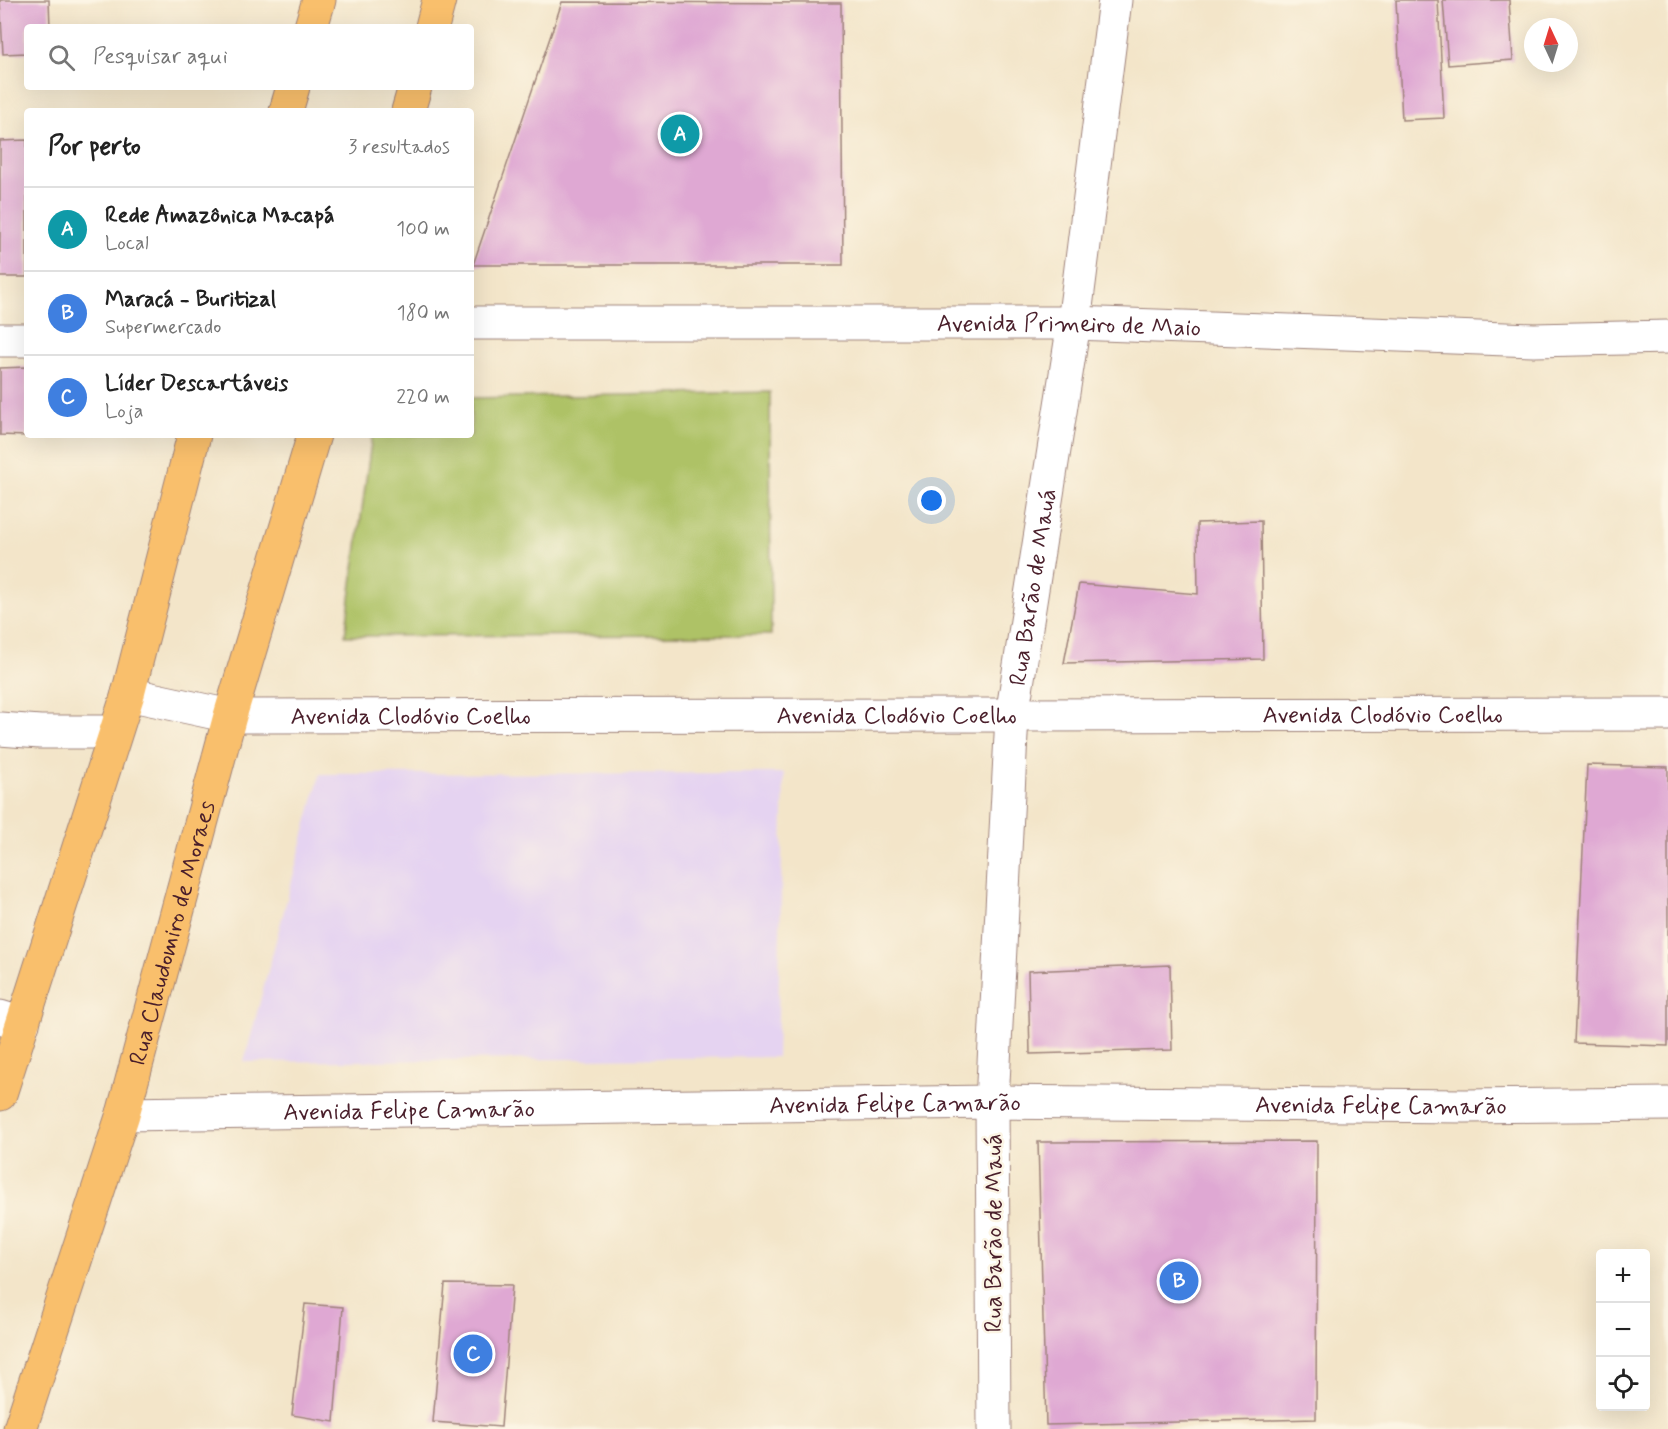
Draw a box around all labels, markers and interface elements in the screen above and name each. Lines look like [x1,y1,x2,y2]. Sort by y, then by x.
north arrow [1524,18,1578,72]
search box [24,24,474,90]
icon: search [45,41,78,74]
text: Pesquisar aqui [93,43,228,71]
pin: A [660,112,700,156]
text: Por perto [48,130,141,164]
text: 3 resultados [348,134,450,161]
text: Rede Amazônica Macapá [105,202,334,230]
text: A [61,216,74,243]
text: 100 m [396,216,450,243]
text: Local [105,230,149,257]
text: Maracá - Buritizal [105,286,276,314]
text: B [61,300,74,327]
text: 180 m [397,300,450,327]
street label: Avenida Primeiro de Maio [937,309,1202,345]
text: Supermercado [105,314,221,341]
text: Líder Descartáveis [105,370,288,398]
text: C [60,384,75,411]
text: 220 m [396,384,450,411]
text: Loja [105,398,143,425]
your location [917,486,946,515]
street label: Rua Barão de Mauá [1003,487,1065,688]
street label: Avenida Clodóvio Coelho [1262,700,1503,732]
street label: Avenida Clodóvio Coelho [776,701,1017,732]
street label: Avenida Clodóvio Coelho [290,702,531,733]
street label: Rua Claudomiro de Moraes [123,797,224,1069]
street label: Avenida Felipe Camarão [769,1088,1021,1122]
street label: Avenida Felipe Camarão [1255,1090,1507,1123]
street label: Avenida Felipe Camarão [283,1094,535,1129]
street label: Rua Barão de Mauá [979,1134,1010,1332]
map controls [1596,1249,1650,1411]
button: + [1596,1249,1650,1303]
pin: B [1160,1258,1198,1304]
button: − [1596,1303,1650,1357]
pin: C [454,1332,492,1376]
button: locate [1596,1357,1650,1411]

